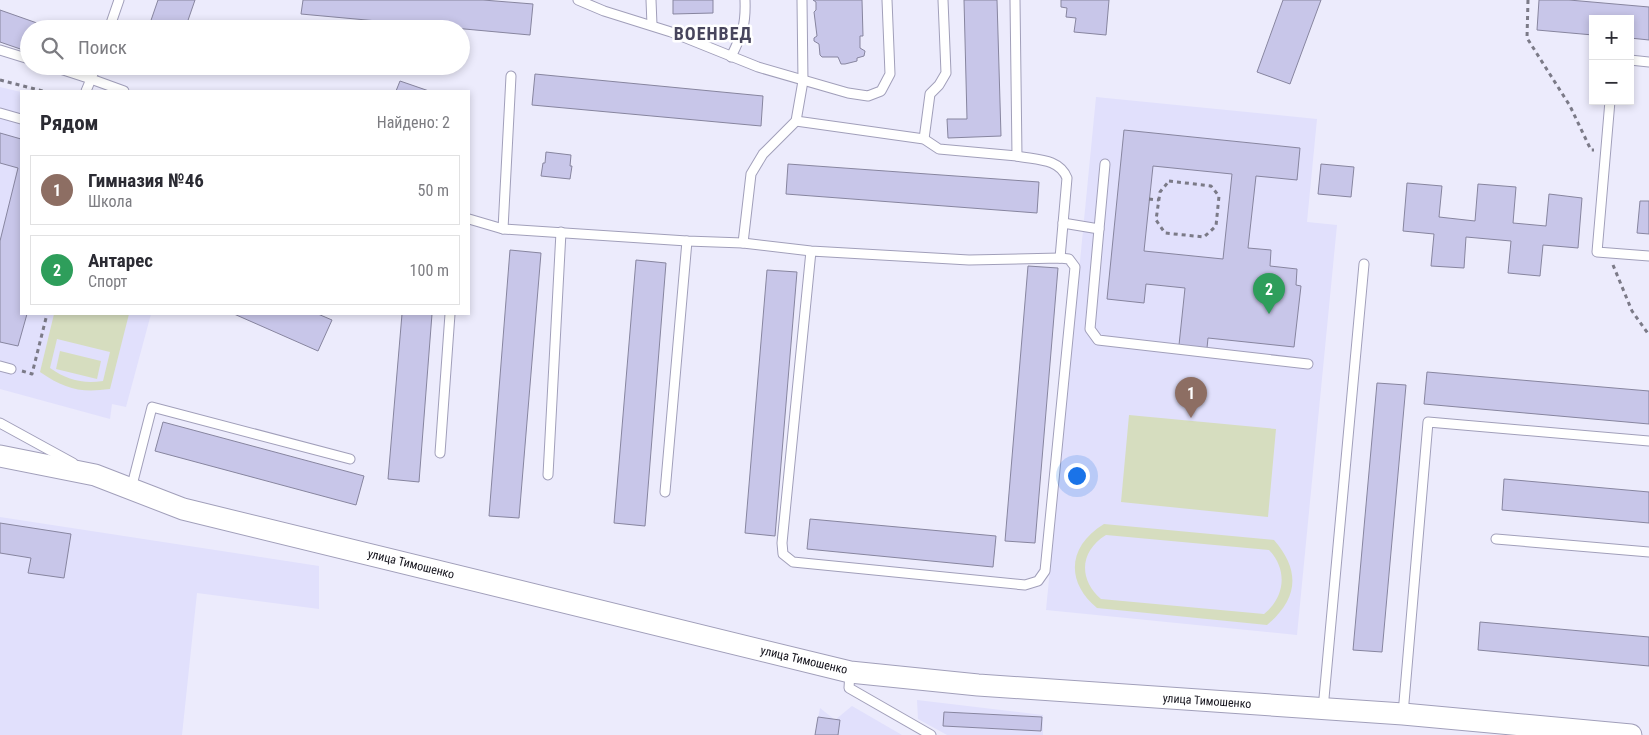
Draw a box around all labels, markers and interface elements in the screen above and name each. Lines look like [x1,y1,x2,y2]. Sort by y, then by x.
map controls [1589,15,1634,105]
button: + [1589,15,1634,60]
search box [20,20,470,75]
district label: ВОЕНВЕД [674,23,752,44]
icon: search [38,34,66,62]
text: Поиск [78,36,127,59]
button: − [1589,60,1634,105]
text: Рядом [40,111,99,135]
text: Найдено: 2 [377,113,450,132]
text: Гимназия №46 [88,169,204,192]
text: 1 [53,181,61,200]
text: 50 m [417,181,449,200]
text: Школа [88,192,132,211]
text: Антарес [88,249,153,272]
text: 2 [53,261,61,280]
text: 100 m [410,261,449,280]
text: Спорт [88,272,127,291]
pin: 2 [1253,273,1285,314]
pin: 1 [1175,377,1207,418]
your location [1064,463,1090,489]
street label: улица Тимошенко [366,546,456,582]
street label: улица Тимошенко [759,643,849,677]
street label: улица Тимошенко [1162,691,1252,711]

